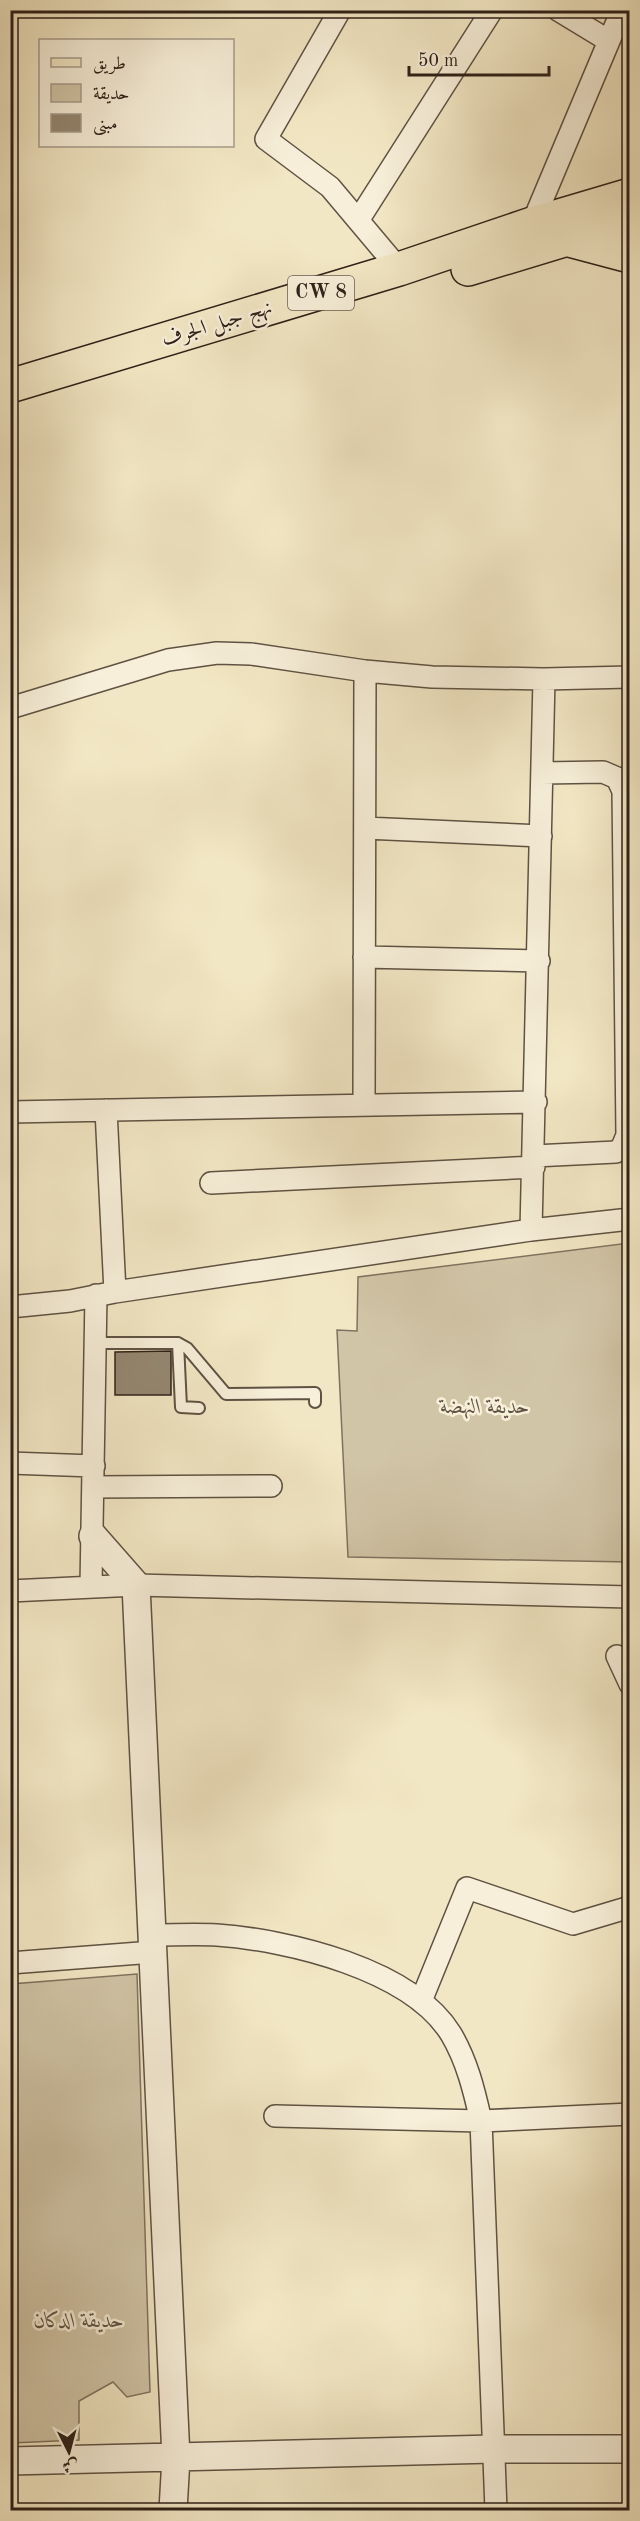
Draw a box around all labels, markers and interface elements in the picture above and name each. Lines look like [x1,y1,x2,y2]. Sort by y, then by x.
legend [39,39,234,147]
scale bar [409,39,548,77]
text: 50 m [418,52,458,70]
text: طريق [93,55,126,75]
text: حديقة [93,85,129,104]
text: مبنى [93,115,118,136]
road number: CW 8 [288,276,354,310]
street label: نهج جبل الجرف [159,297,277,357]
park label: حديقة النهضة [438,1397,530,1420]
park label: حديقة الدكان [34,2310,124,2333]
north arrow [39,2422,99,2482]
text: ش [62,2456,79,2474]

